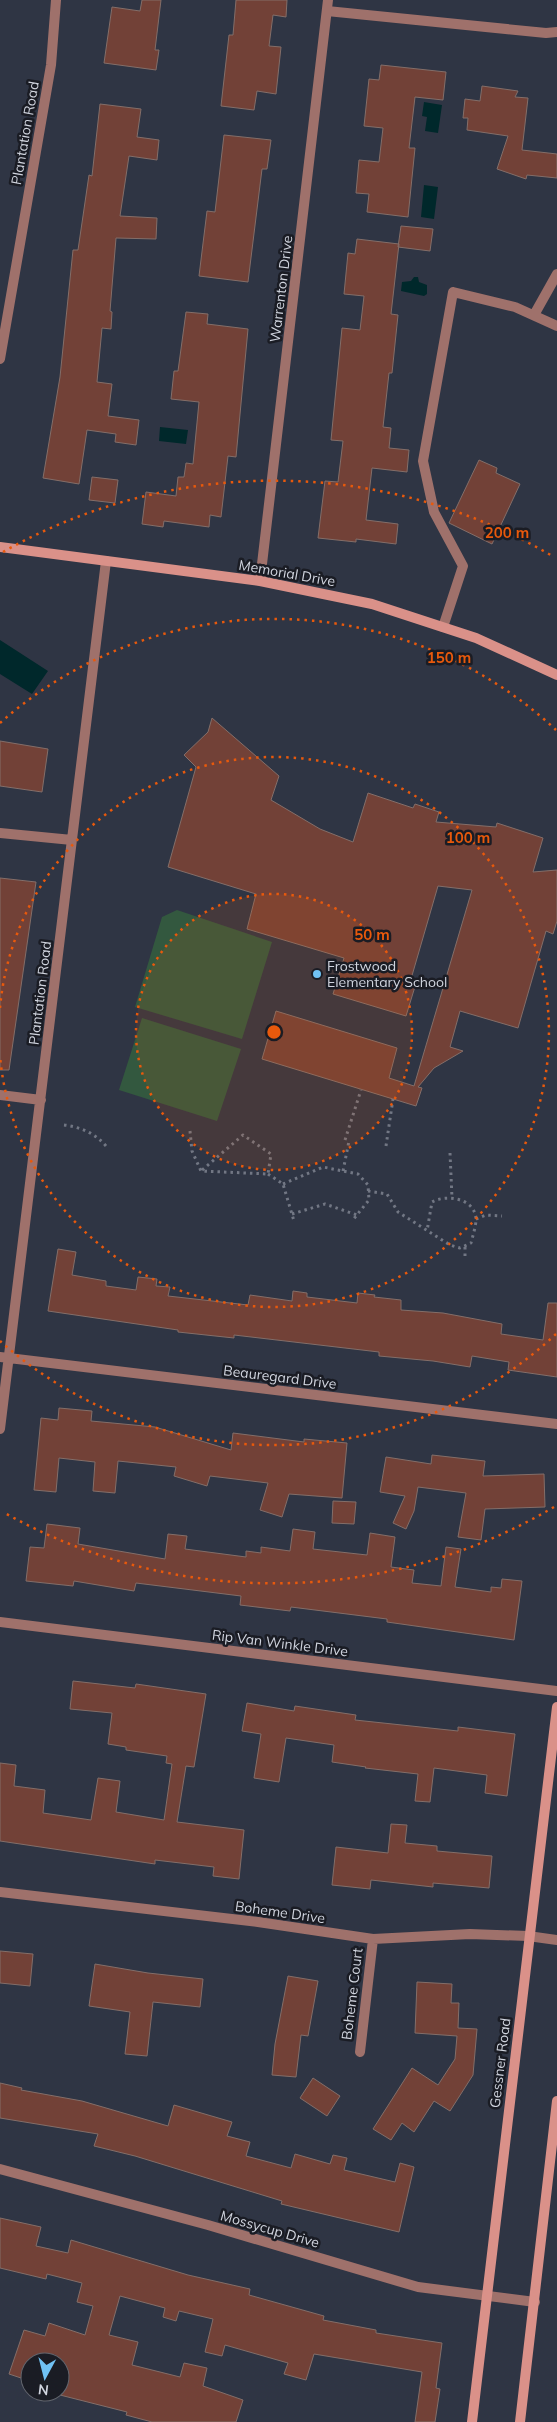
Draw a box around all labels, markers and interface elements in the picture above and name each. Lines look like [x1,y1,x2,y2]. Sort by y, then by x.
street label: Plantation Road [7,80,43,186]
street label: Warrenton Drive [266,235,296,343]
text: 200 m [485,523,529,542]
street label: Memorial Drive [237,556,337,590]
text: 150 m [427,648,471,667]
text: 100 m [446,828,490,847]
text: 50 m [354,925,390,944]
street label: Plantation Road [25,940,55,1046]
place label: Frostwood Elementary School [327,957,447,991]
marker: Frostwood Elementary School [311,968,323,980]
centre of rings [265,1023,283,1041]
street label: Beauregard Drive [222,1361,338,1393]
street label: Rip Van Winkle Drive [211,1626,349,1660]
street label: Boheme Drive [234,1897,326,1927]
street label: Boheme Court [337,1947,367,2041]
street label: Gessner Road [486,2017,514,2109]
street label: Mossycup Drive [219,2206,321,2252]
north arrow [20,2352,70,2402]
text: N [37,2380,50,2399]

